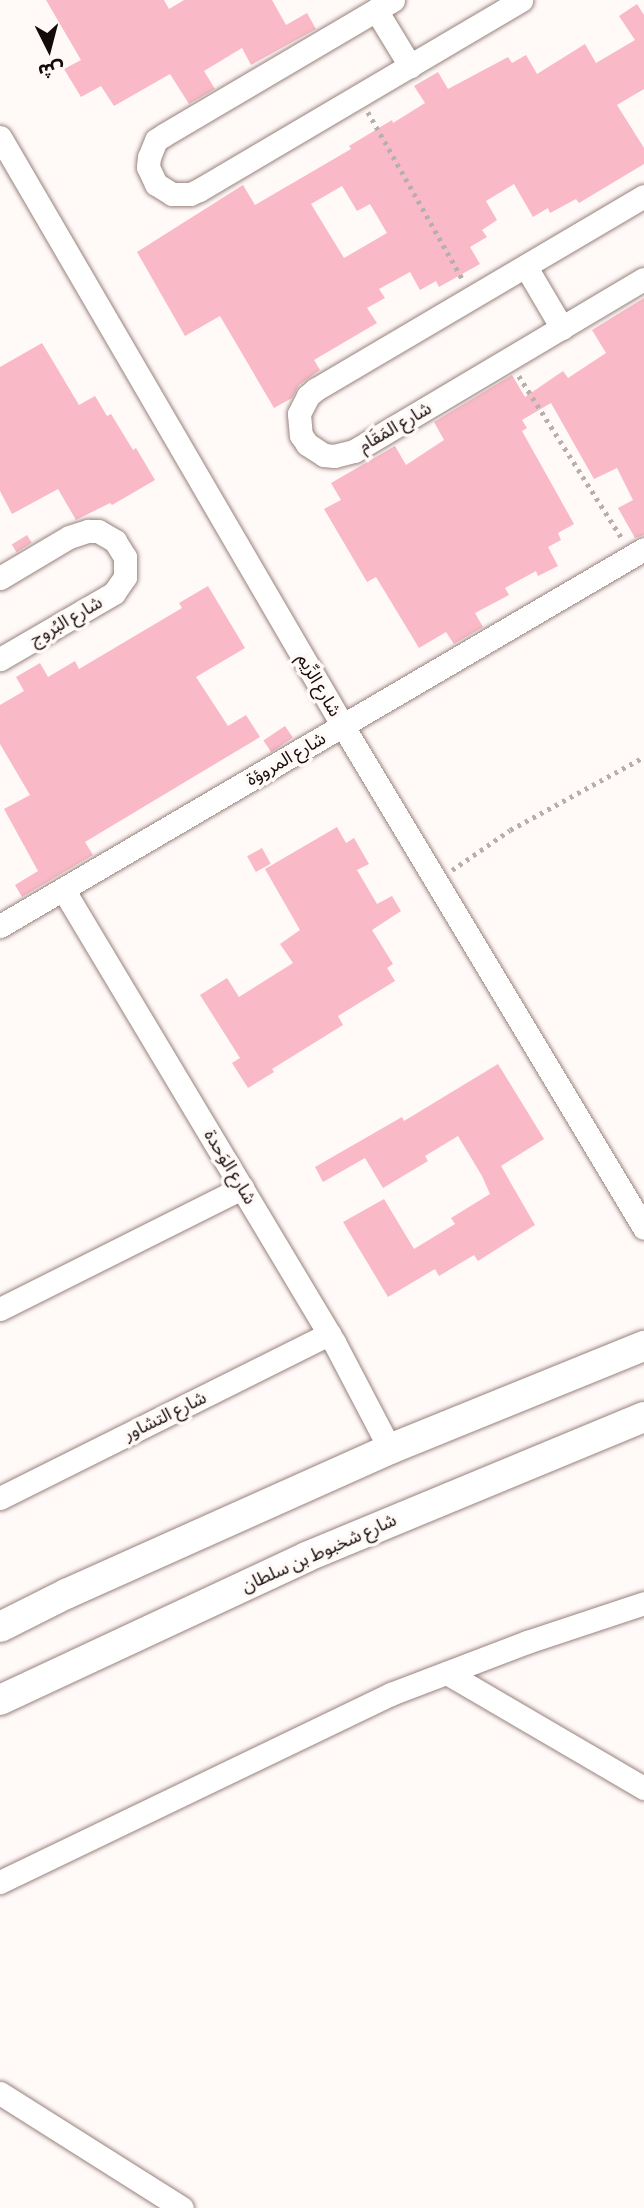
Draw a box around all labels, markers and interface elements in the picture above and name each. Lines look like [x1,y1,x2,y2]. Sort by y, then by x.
north arrow [14,14,84,84]
text: ش [37,59,65,82]
street label: شارع المَقَام [355,397,435,457]
street label: شارع البُروج [26,592,106,650]
street label: شارع الرِّيم [292,650,346,720]
street label: شارع المروؤة [242,728,330,790]
street label: شارع الوَحدة [199,1126,261,1208]
street label: شارع التشاور [120,1387,210,1445]
street label: شارع شخبوط بن سلطان [238,1509,400,1597]

